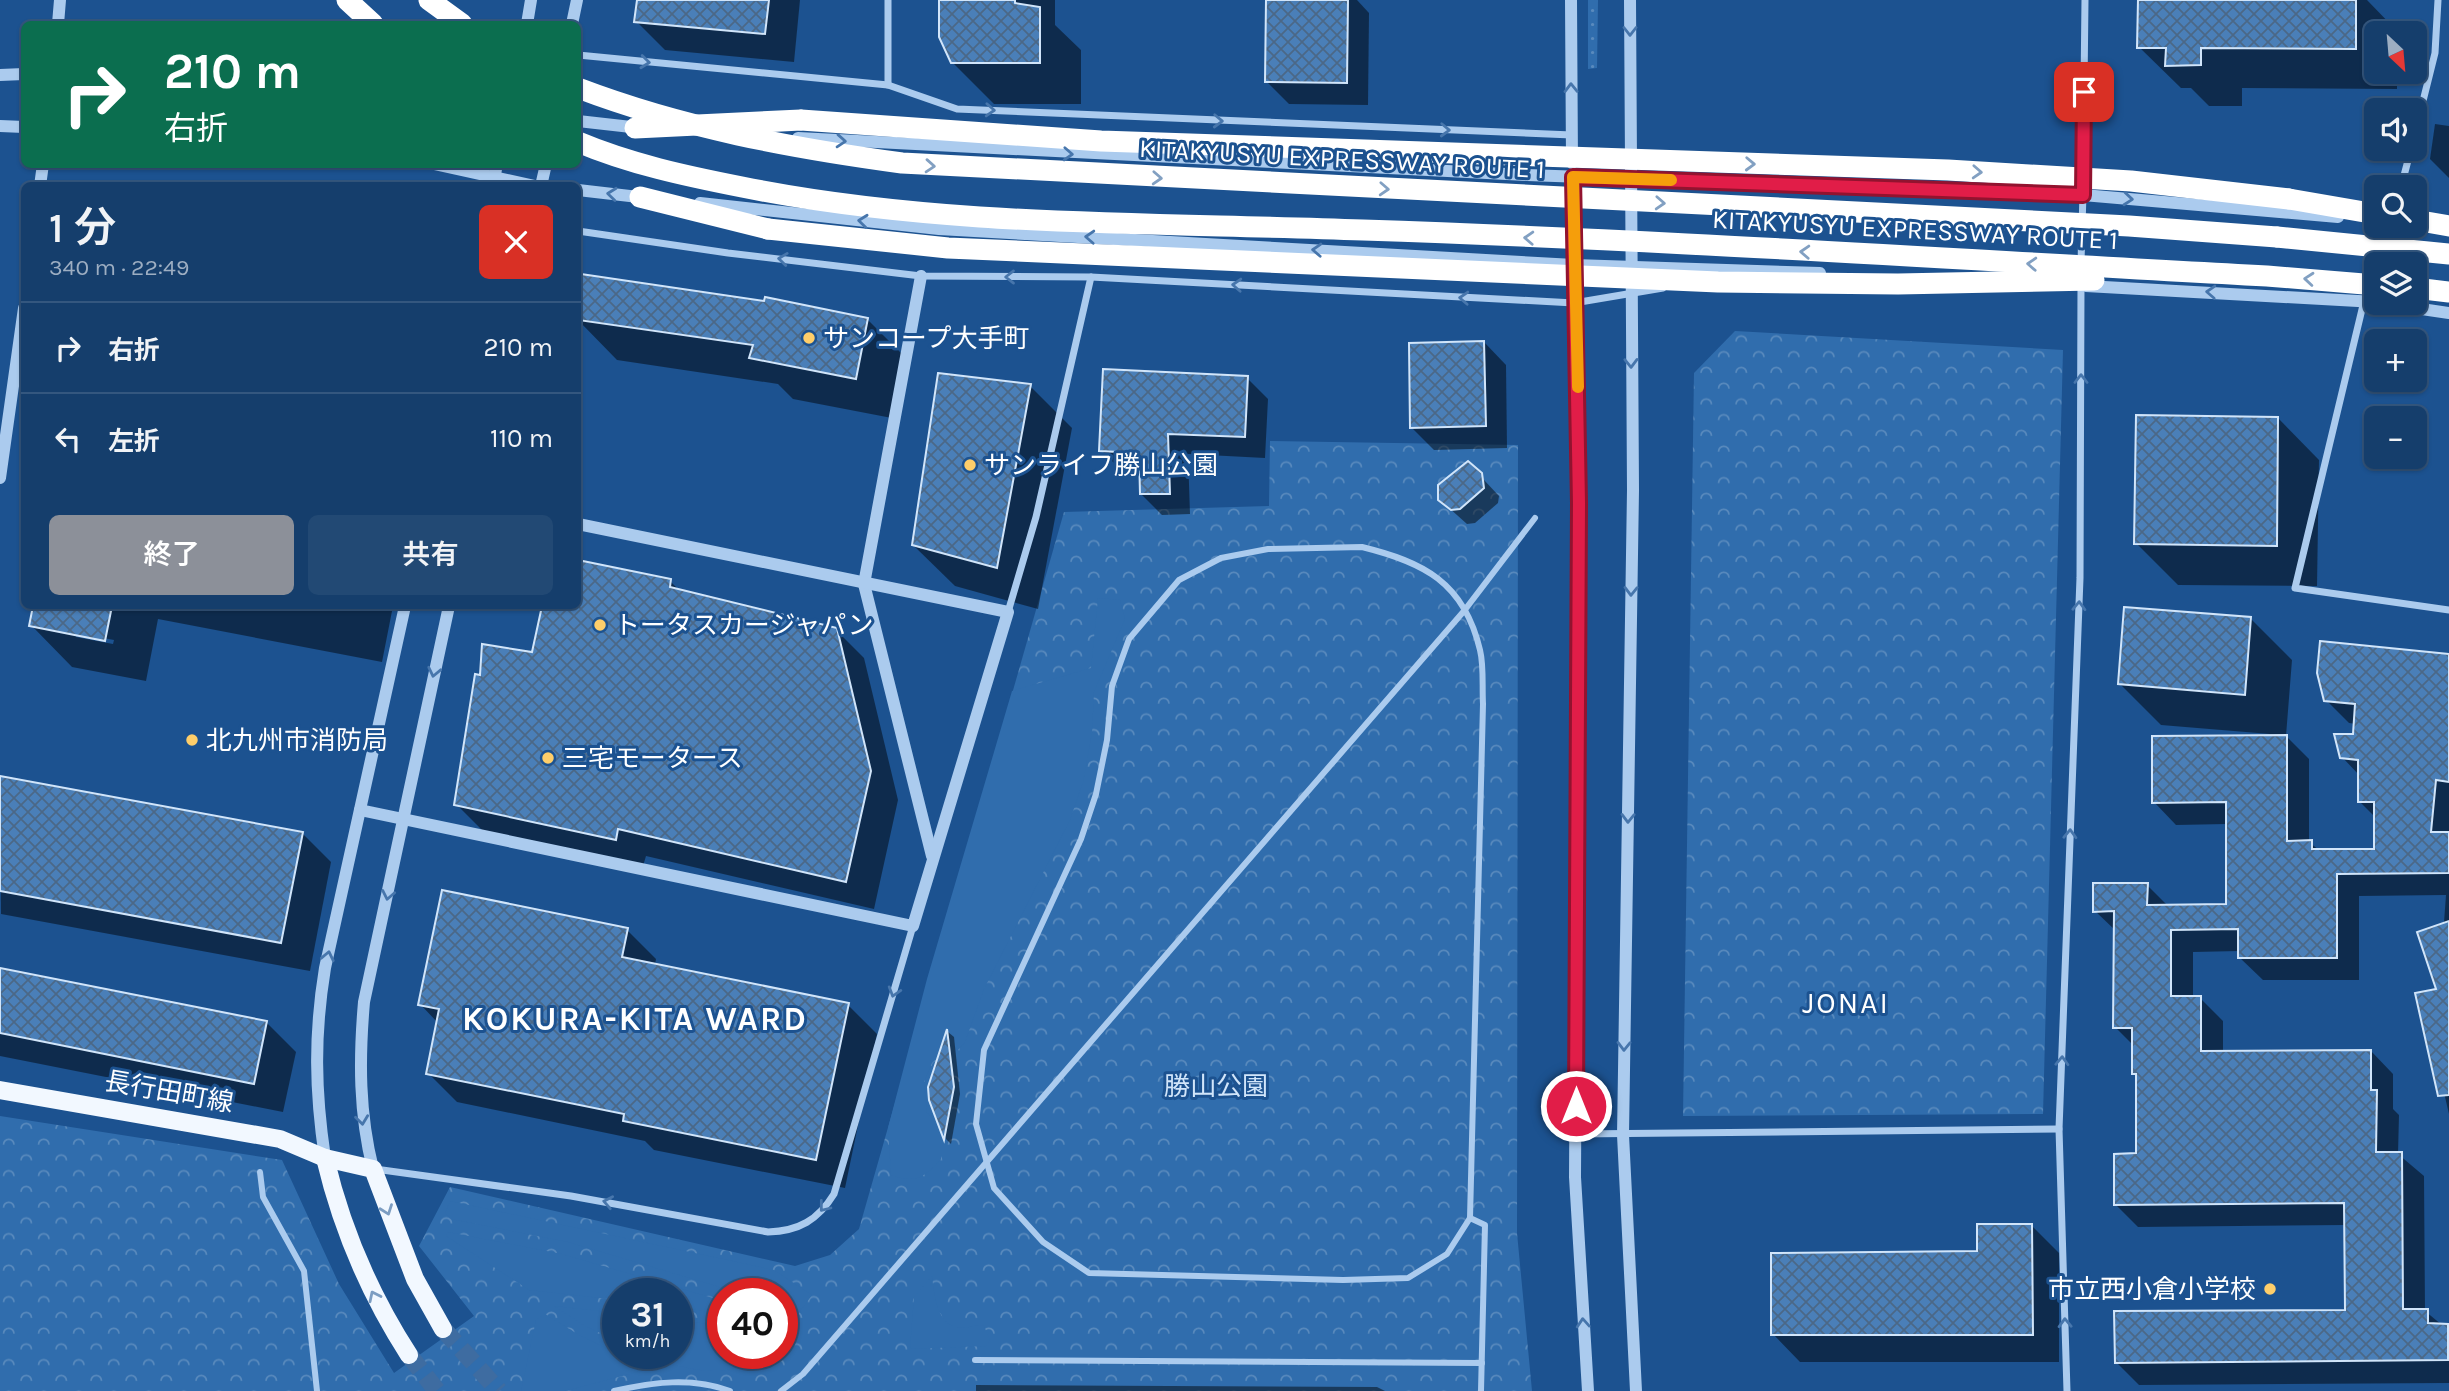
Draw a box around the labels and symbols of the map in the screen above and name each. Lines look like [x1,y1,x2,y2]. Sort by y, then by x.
north arrow [2364,21,2427,84]
one-way arrow [1622,26,1638,36]
one-way arrow [640,54,651,69]
pin [2054,62,2114,122]
one-way arrow [1563,82,1579,93]
one-way arrow [985,103,996,118]
one-way arrow [1212,114,1223,129]
one-way arrow [1440,123,1451,138]
one-way arrow [836,133,847,148]
street label: KITAKYUSYU EXPRESSWAY ROUTE 1 [1138,133,1546,185]
one-way arrow [1063,146,1074,161]
one-way arrow [1745,156,1756,171]
one-way arrow [925,158,936,173]
one-way arrow [1972,164,1983,179]
one-way arrow [1152,171,1163,186]
one-way arrow [1379,182,1390,197]
one-way arrow [606,187,617,202]
one-way arrow [2122,191,2133,206]
one-way arrow [1655,195,1666,210]
street label: KITAKYUSYU EXPRESSWAY ROUTE 1 [1711,204,2119,256]
one-way arrow [857,213,869,228]
one-way arrow [1084,230,1095,245]
one-way arrow [1523,231,1534,246]
one-way arrow [1311,243,1322,258]
one-way arrow [1799,245,1810,260]
one-way arrow [778,252,789,267]
one-way arrow [2027,256,2038,271]
one-way arrow [1004,269,1015,285]
one-way arrow [2303,272,2314,287]
one-way arrow [1231,278,1242,293]
one-way arrow [2205,285,2216,300]
one-way arrow [1459,290,1470,305]
place label: サンコープ大手町 [823,323,1029,354]
marker: サンコープ大手町 [801,330,817,346]
one-way arrow [1623,358,1638,369]
one-way arrow [2073,373,2089,384]
place label: サンライフ勝山公園 [984,450,1218,481]
marker: サンライフ勝山公園 [962,457,978,473]
one-way arrow [1624,585,1639,596]
one-way arrow [2071,601,2086,612]
place label: トータスカージャパン [614,610,873,641]
marker: トータスカージャパン [592,617,608,633]
one-way arrow [428,666,443,678]
place label: 北九州市消防局 [206,725,388,756]
marker: 北九州市消防局 [184,732,200,748]
place label: 三宅モータース [562,743,743,774]
marker: 三宅モータース [540,750,556,766]
one-way arrow [1620,813,1636,824]
one-way arrow [2063,828,2078,839]
one-way arrow [381,889,396,901]
one-way arrow [319,950,334,962]
one-way arrow [887,985,902,997]
district label: JONAI [1802,985,1890,1021]
district label: KOKURA-KITA WARD [462,1000,808,1038]
one-way arrow [1617,1040,1632,1051]
one-way arrow [2054,1055,2069,1066]
street label: 長行田町線 [102,1065,236,1119]
position arrow [1539,1069,1613,1143]
park label: 勝山公園 [1164,1071,1268,1102]
one-way arrow [355,1114,370,1125]
one-way arrow [602,1196,614,1211]
one-way arrow [819,1200,832,1212]
one-way arrow [379,1204,393,1216]
place label: 市立西小倉小学校 [2048,1274,2256,1305]
speed limit sign: 40 [707,1278,798,1369]
marker: 市立西小倉小学校 [2262,1281,2278,1297]
one-way arrow [368,1291,382,1303]
one-way arrow [1576,1317,1591,1328]
one-way arrow [2057,1317,2073,1328]

